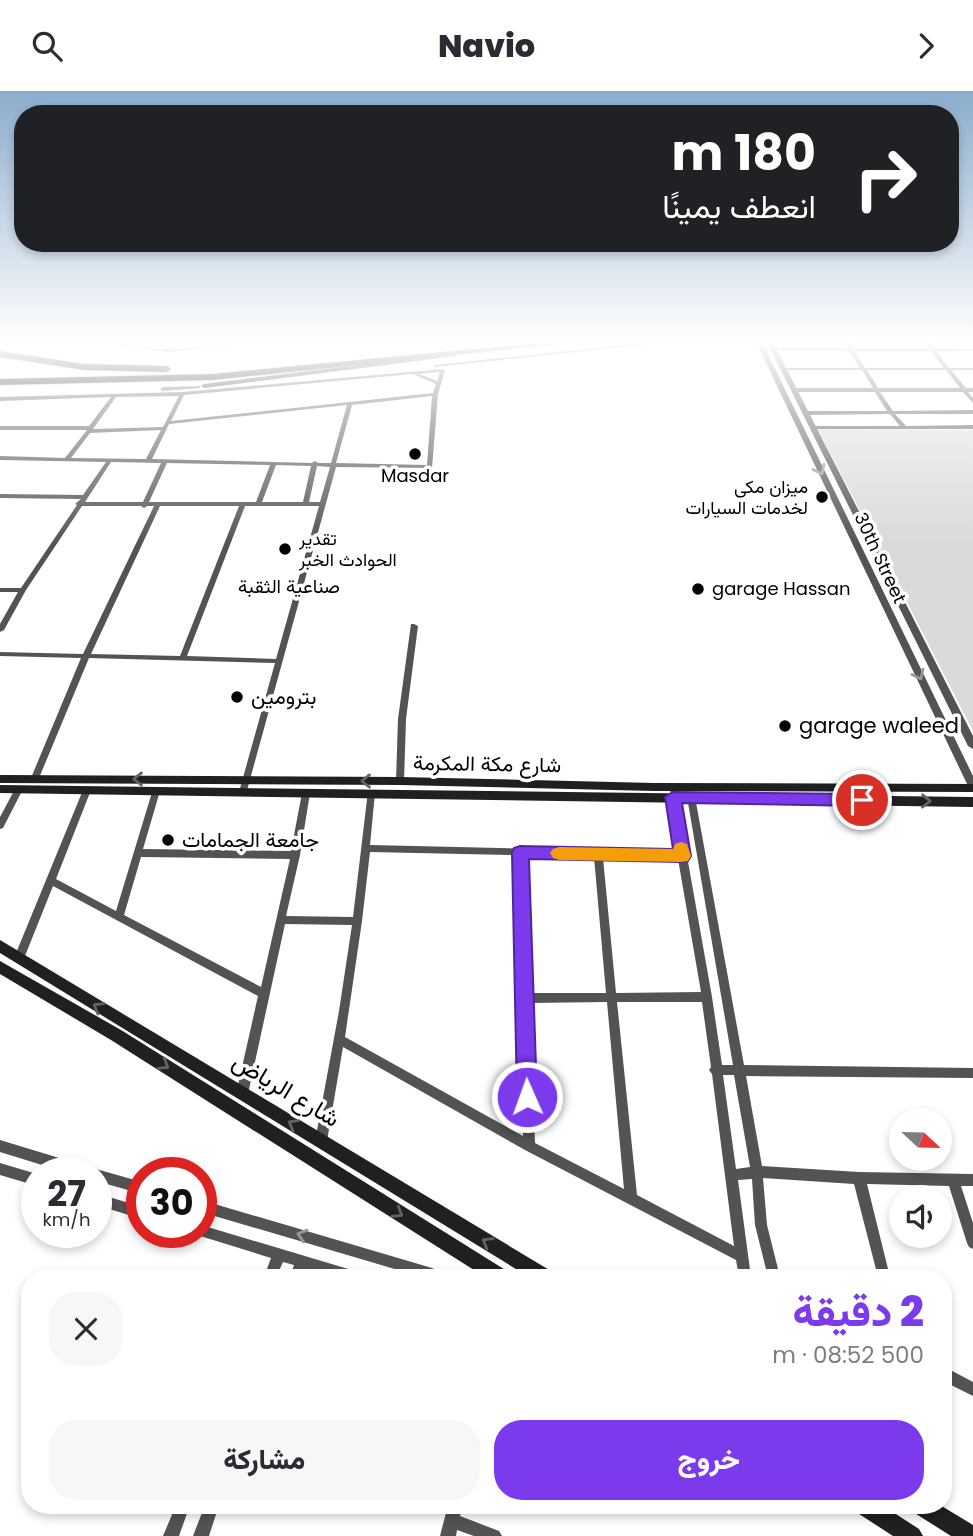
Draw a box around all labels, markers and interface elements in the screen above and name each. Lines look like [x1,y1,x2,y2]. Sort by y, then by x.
text: Navio [438,23,535,68]
icon: search [28,27,66,65]
icon: forward [907,27,945,65]
text: 180 m [672,119,816,187]
icon: right [840,133,931,224]
text: انعطف يمينًا [662,184,816,229]
marker: Masdar [407,446,423,462]
place label: Masdar [381,463,449,488]
one-way arrow [812,463,826,475]
place label: ميزان مكي لخدمات السيارات [685,474,808,520]
marker: ميزان مكي لخدمات السيارات [814,489,830,505]
street label: 30th Street [849,508,912,607]
place label: تقدير الحوادث الخبر [298,526,397,572]
marker: تقدير الحوادث الخبر [277,541,293,557]
district label: صناعية الثقبة [238,573,340,600]
place label: garage Hassan [712,576,850,601]
marker: garage Hassan [690,581,706,597]
one-way arrow [910,668,924,680]
place label: بترومين [251,682,317,711]
marker: بترومين [229,689,245,705]
place label: garage waleed [799,711,959,740]
marker: garage waleed [777,718,793,734]
street label: شارع مكة المكرمة [413,748,562,779]
pin [832,770,892,830]
one-way arrow [133,771,143,787]
one-way arrow [360,773,371,789]
icon: arrive [843,781,881,819]
one-way arrow [921,793,931,809]
place label: جامعة الجمامات [182,825,319,854]
marker: جامعة الجمامات [160,832,176,848]
one-way arrow [92,1002,105,1015]
street label: شارع الرياض [226,1044,346,1135]
one-way arrow [156,1057,169,1070]
position arrow [490,1060,564,1134]
north arrow [889,1108,952,1171]
map controls [889,1108,952,1248]
one-way arrow [287,1119,300,1132]
speed limit sign: 30 [126,1157,217,1248]
text: 27 [47,1169,86,1218]
button: sound [889,1185,952,1248]
one-way arrow [390,1204,403,1217]
text: km/h [43,1207,90,1232]
one-way arrow [296,1229,308,1244]
one-way arrow [482,1238,495,1251]
text: 2 دقيقة [793,1282,924,1341]
button: close [49,1292,123,1366]
text: 500 m · 08:52 [772,1339,924,1371]
button: مشاركة [49,1420,480,1500]
button: خروج [494,1420,924,1500]

